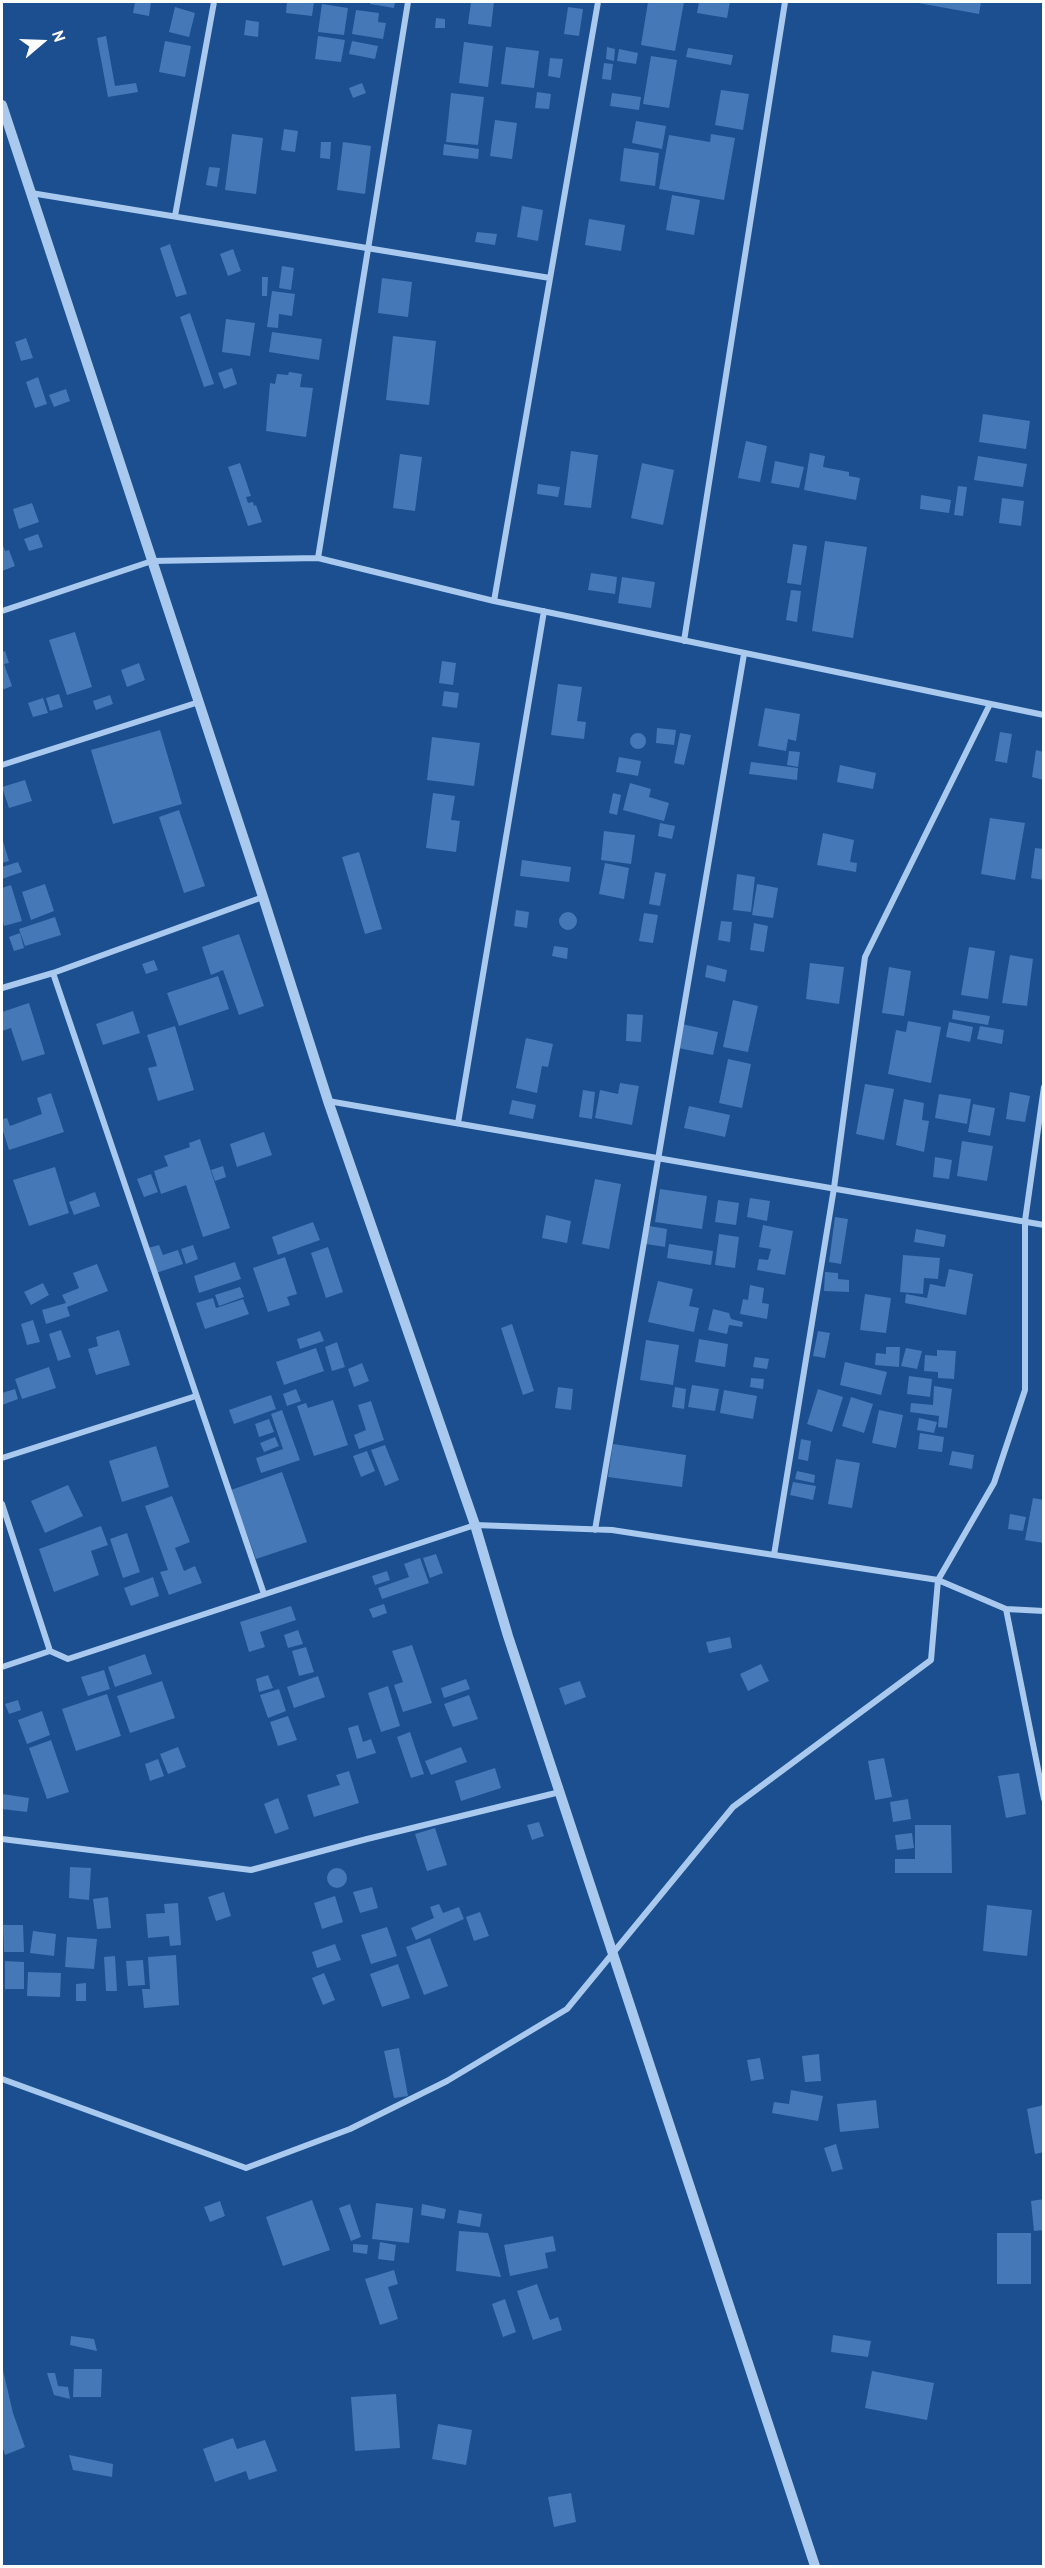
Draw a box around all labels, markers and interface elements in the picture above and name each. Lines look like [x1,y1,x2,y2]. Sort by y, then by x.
north arrow [12,12,72,72]
text: N [48,28,70,44]

